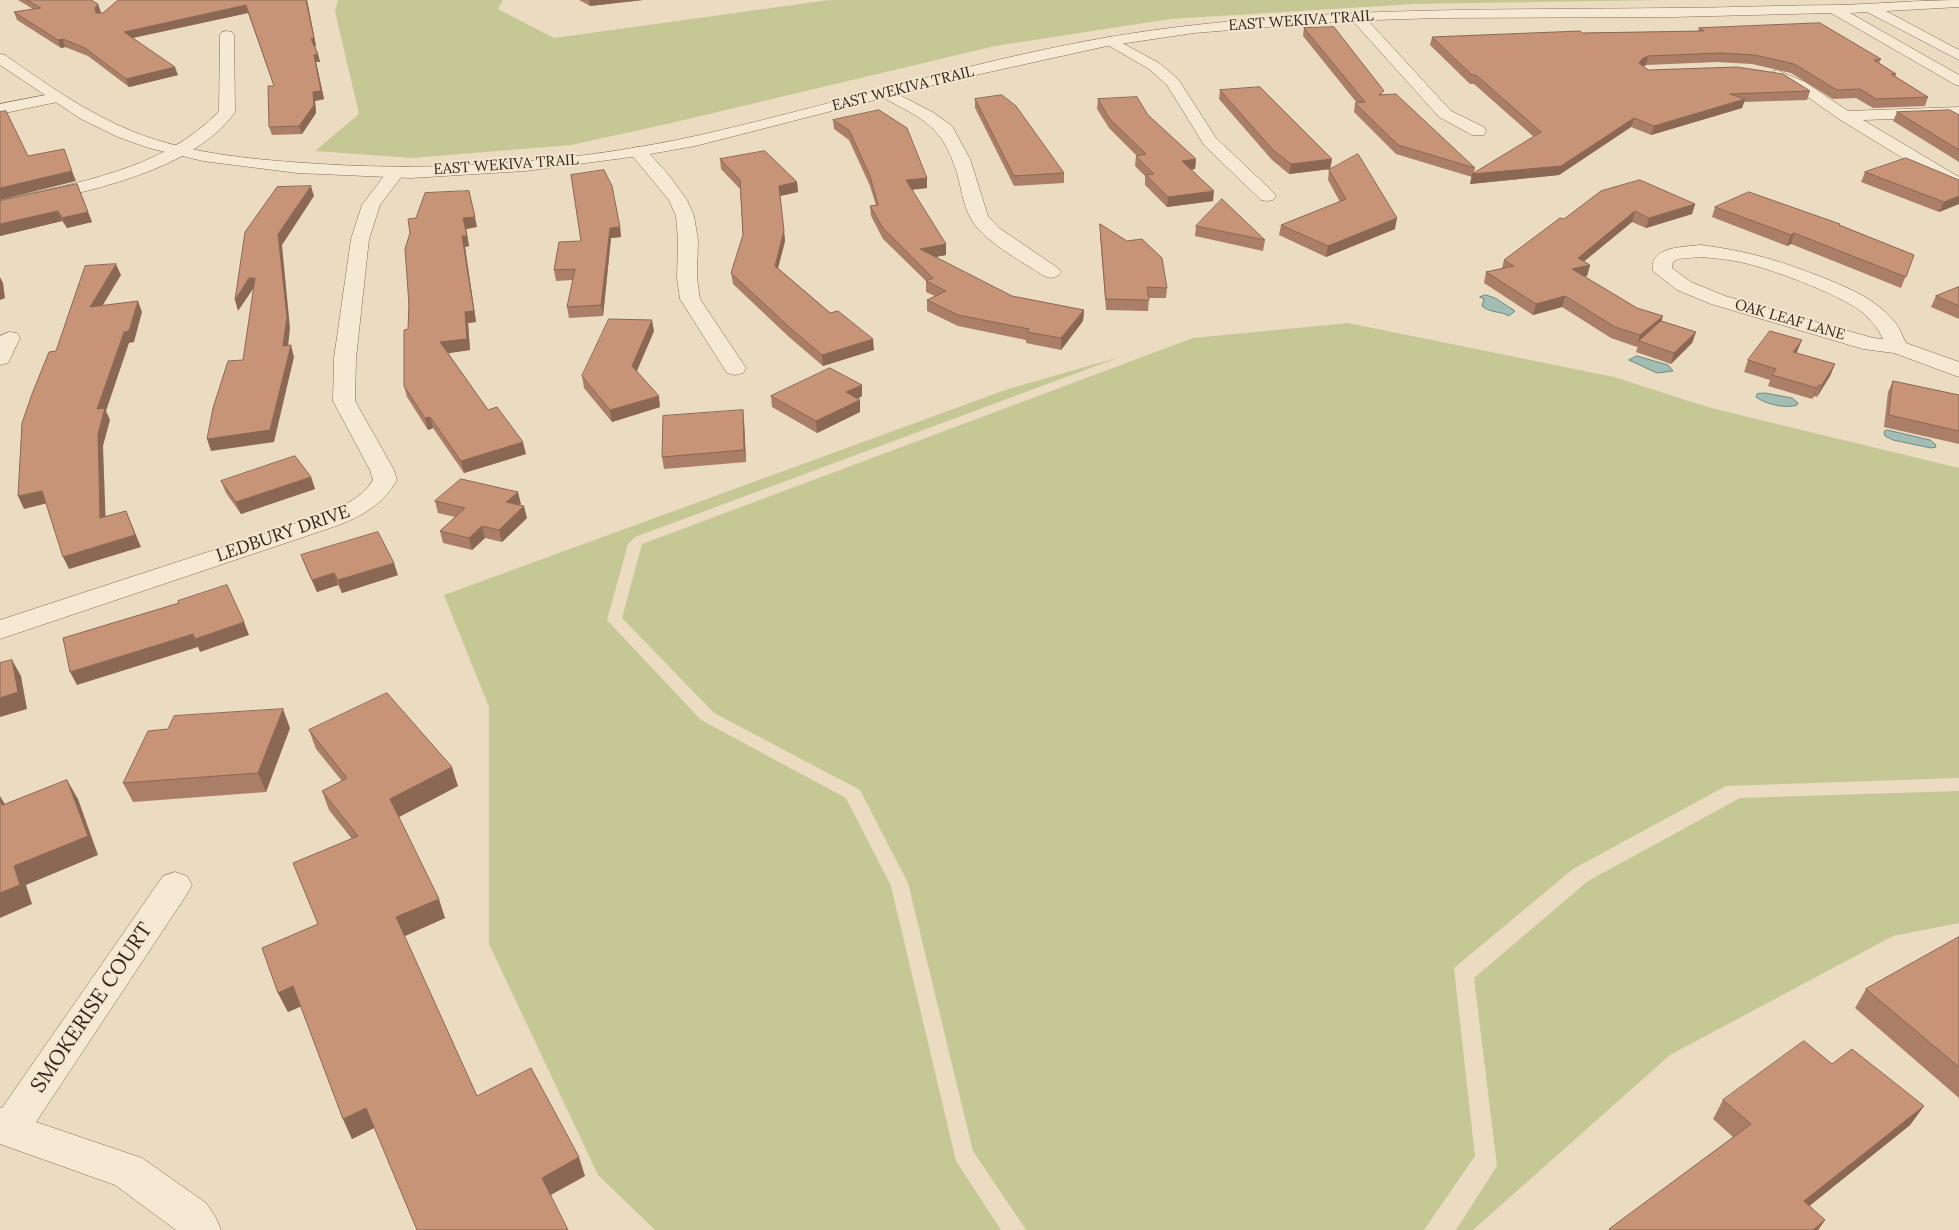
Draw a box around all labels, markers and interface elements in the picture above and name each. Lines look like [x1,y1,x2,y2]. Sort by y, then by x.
street label: EAST WEKIVA TRAIL [1228,7,1374,35]
street label: EAST WEKIVA TRAIL [830,63,976,115]
street label: EAST WEKIVA TRAIL [433,151,579,179]
street label: OAK LEAF LANE [1733,296,1847,344]
street label: LEDBURY DRIVE [213,501,353,567]
street label: SMOKERISE COURT [26,918,158,1098]

